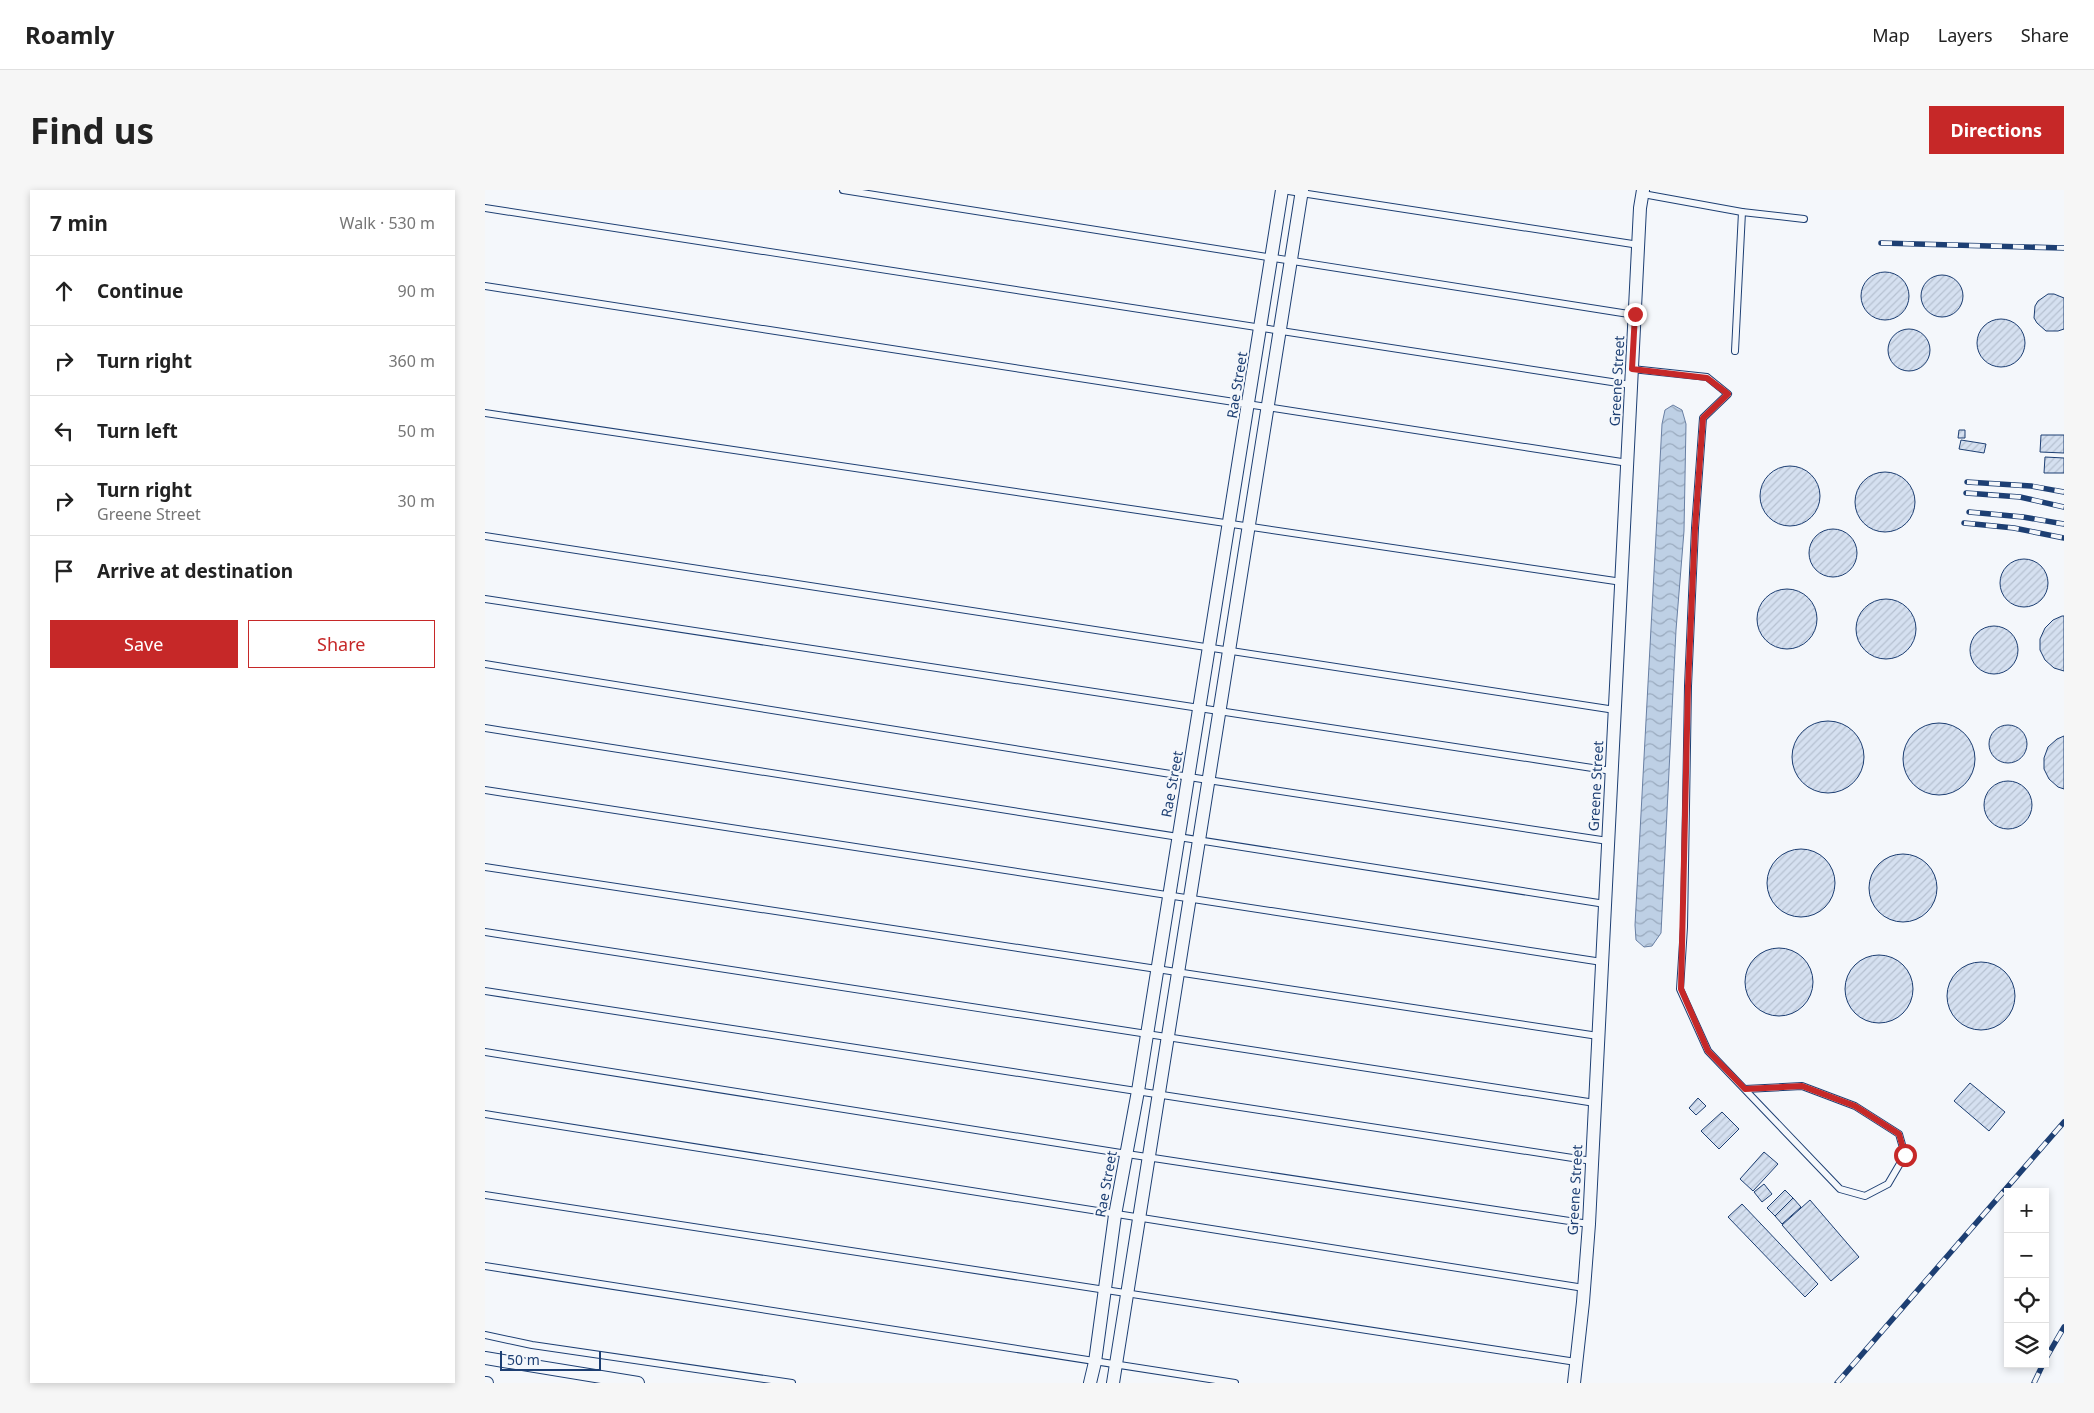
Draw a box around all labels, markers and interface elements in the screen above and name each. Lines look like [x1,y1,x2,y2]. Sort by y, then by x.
text: Roamly [25,18,114,51]
text: Map [1872,23,1910,47]
text: Layers [1938,23,1993,47]
text: Share [2021,23,2069,47]
button: Directions [1929,106,2064,154]
text: Find us [30,107,154,154]
text: 7 min [50,209,108,237]
text: Walk · 530 m [340,212,435,234]
icon: ahead [50,277,78,305]
text: Continue [97,278,183,304]
text: 90 m [398,280,435,302]
route end [1624,303,1647,326]
street label: Greene Street [1605,335,1628,427]
icon: right [50,347,78,375]
text: Turn right [97,348,192,374]
text: 360 m [388,350,435,372]
street label: Rae Street [1222,350,1251,420]
icon: left [50,417,78,445]
text: Turn left [97,418,178,444]
text: 50 m [398,420,435,442]
text: Turn right [97,477,192,503]
icon: right [50,487,78,515]
text: 30 m [398,490,435,512]
text: Greene Street [97,503,201,525]
icon: arrive [50,557,78,585]
text: Arrive at destination [97,558,293,584]
button: Save [50,620,238,668]
button: Share [248,620,435,668]
street label: Greene Street [1584,740,1607,832]
street label: Rae Street [1156,749,1187,819]
street label: Greene Street [1563,1144,1586,1236]
route start [1894,1144,1917,1167]
street label: Rae Street [1090,1149,1121,1219]
map controls [2004,1188,2049,1368]
button: + [2004,1188,2049,1233]
button: − [2004,1233,2049,1278]
button: locate [2004,1278,2049,1323]
button: layers [2004,1323,2049,1368]
scale bar [500,1348,601,1371]
text: 50 m [507,1350,540,1369]

